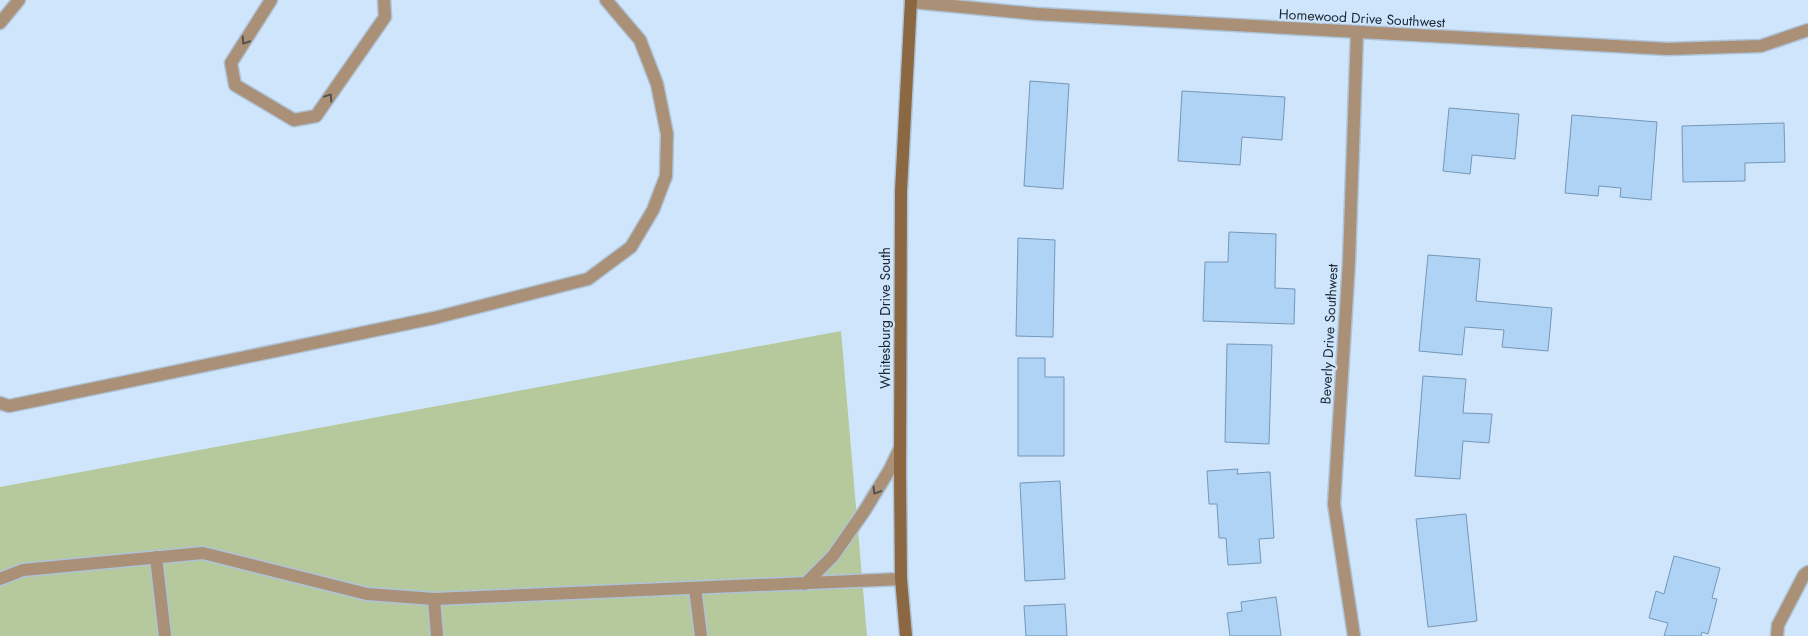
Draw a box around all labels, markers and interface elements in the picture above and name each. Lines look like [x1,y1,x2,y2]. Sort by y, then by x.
street label: Homewood Drive Southwest [1278,4,1446,32]
one-way arrow [242,35,251,45]
one-way arrow [323,94,333,103]
street label: Whitesburg Drive South [875,247,895,389]
street label: Beverly Drive Southwest [1315,263,1343,405]
one-way arrow [873,486,883,495]

